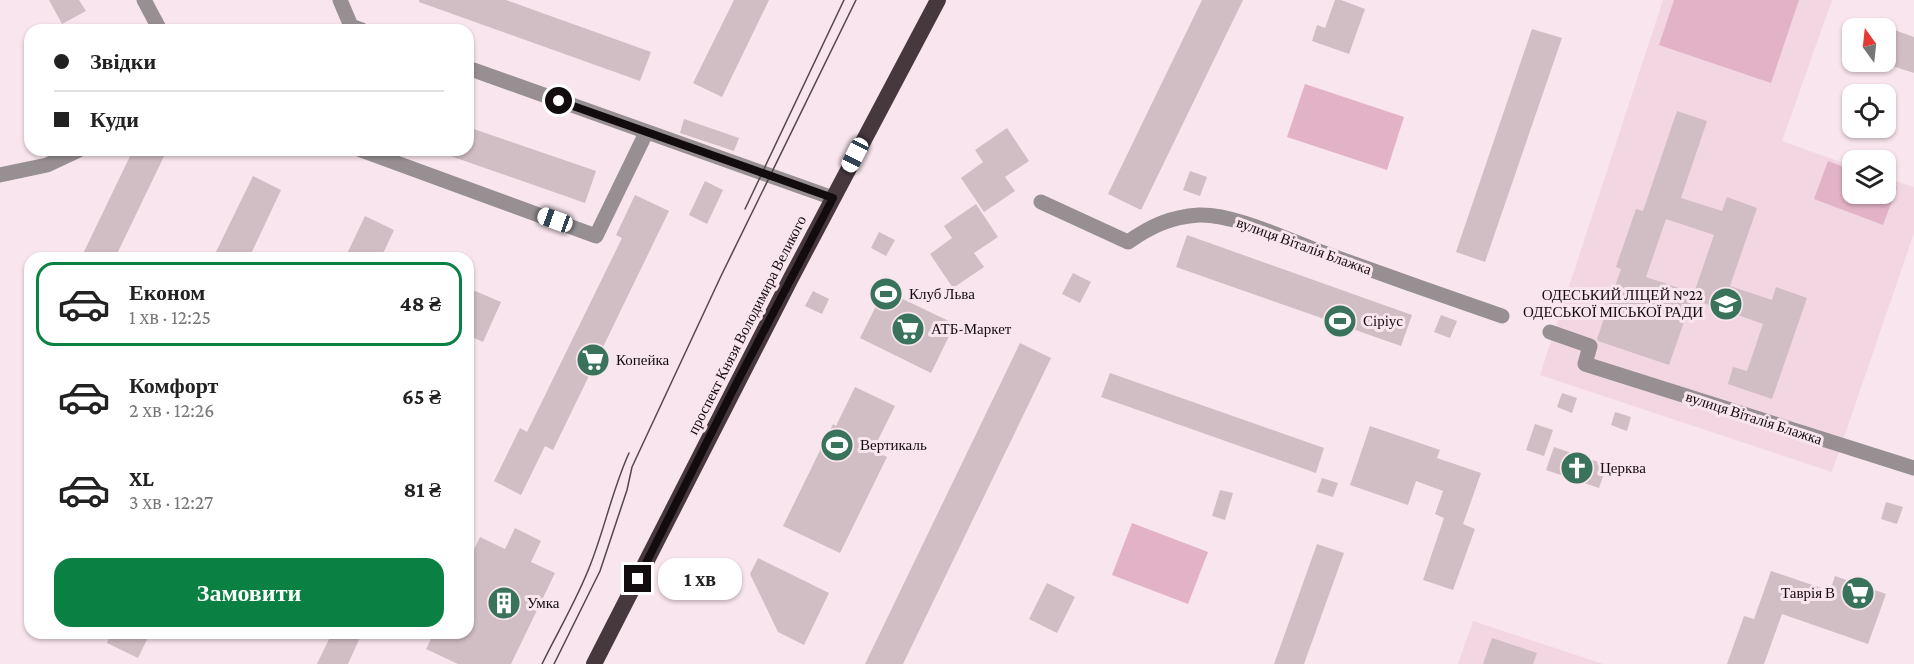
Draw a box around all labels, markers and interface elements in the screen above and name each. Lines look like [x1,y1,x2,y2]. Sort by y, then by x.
north arrow [1842,18,1896,72]
map controls [1842,18,1896,204]
text: Звідки [90,49,156,74]
button: locate [1842,84,1896,138]
route start [545,87,572,114]
text: Куди [90,107,139,132]
car [839,135,871,175]
button: layers [1842,150,1896,204]
car [535,205,575,235]
street label: проспект Князя Володимира Великого [685,213,809,437]
street label: вулиця Віталія Блажка [1234,214,1374,278]
sports icon: Клуб Льва [868,276,904,312]
icon: car [57,277,111,331]
text: Економ [129,280,205,305]
place label: Клуб Льва [909,286,975,302]
school or university icon: ОДЕСЬКИЙ ЛІЦЕЙ №22 ОДЕСЬКОЇ МІСЬКОЇ РАДИ [1708,286,1744,322]
place label: ОДЕСЬКИЙ ЛІЦЕЙ №22 ОДЕСЬКОЇ МІСЬКОЇ РАДИ [1523,287,1703,320]
text: 48 ₴ [400,291,441,316]
sports icon: Сіріус [1322,303,1358,339]
text: 1 хв · 12:25 [129,306,211,328]
supermarket icon: АТБ-Маркет [890,311,926,347]
place label: Сіріус [1363,313,1403,329]
place label: АТБ-Маркет [931,321,1012,337]
supermarket icon: Копейка [575,342,611,378]
place label: Копейка [616,352,670,368]
icon: car [57,370,111,424]
text: Комфорт [129,373,218,398]
text: 65 ₴ [402,384,441,409]
street label: вулиця Віталія Блажка [1684,388,1824,448]
text: 2 хв · 12:26 [129,399,214,421]
sports icon: Вертикаль [819,427,855,463]
place label: Вертикаль [860,437,927,453]
church icon: Церква [1559,450,1595,486]
place label: Церква [1600,460,1646,476]
icon: car [57,463,111,517]
text: XL [129,466,154,491]
text: 81 ₴ [403,477,441,502]
text: 3 хв · 12:27 [129,491,213,513]
button: Замовити [54,558,444,627]
callout: 1 хв [659,558,743,600]
route end [624,565,651,592]
text: 1 хв [684,568,716,590]
supermarket icon: Таврія В [1840,575,1876,611]
building icon: Умка [486,585,522,621]
place label: Таврія В [1781,585,1835,601]
place label: Умка [527,595,560,611]

